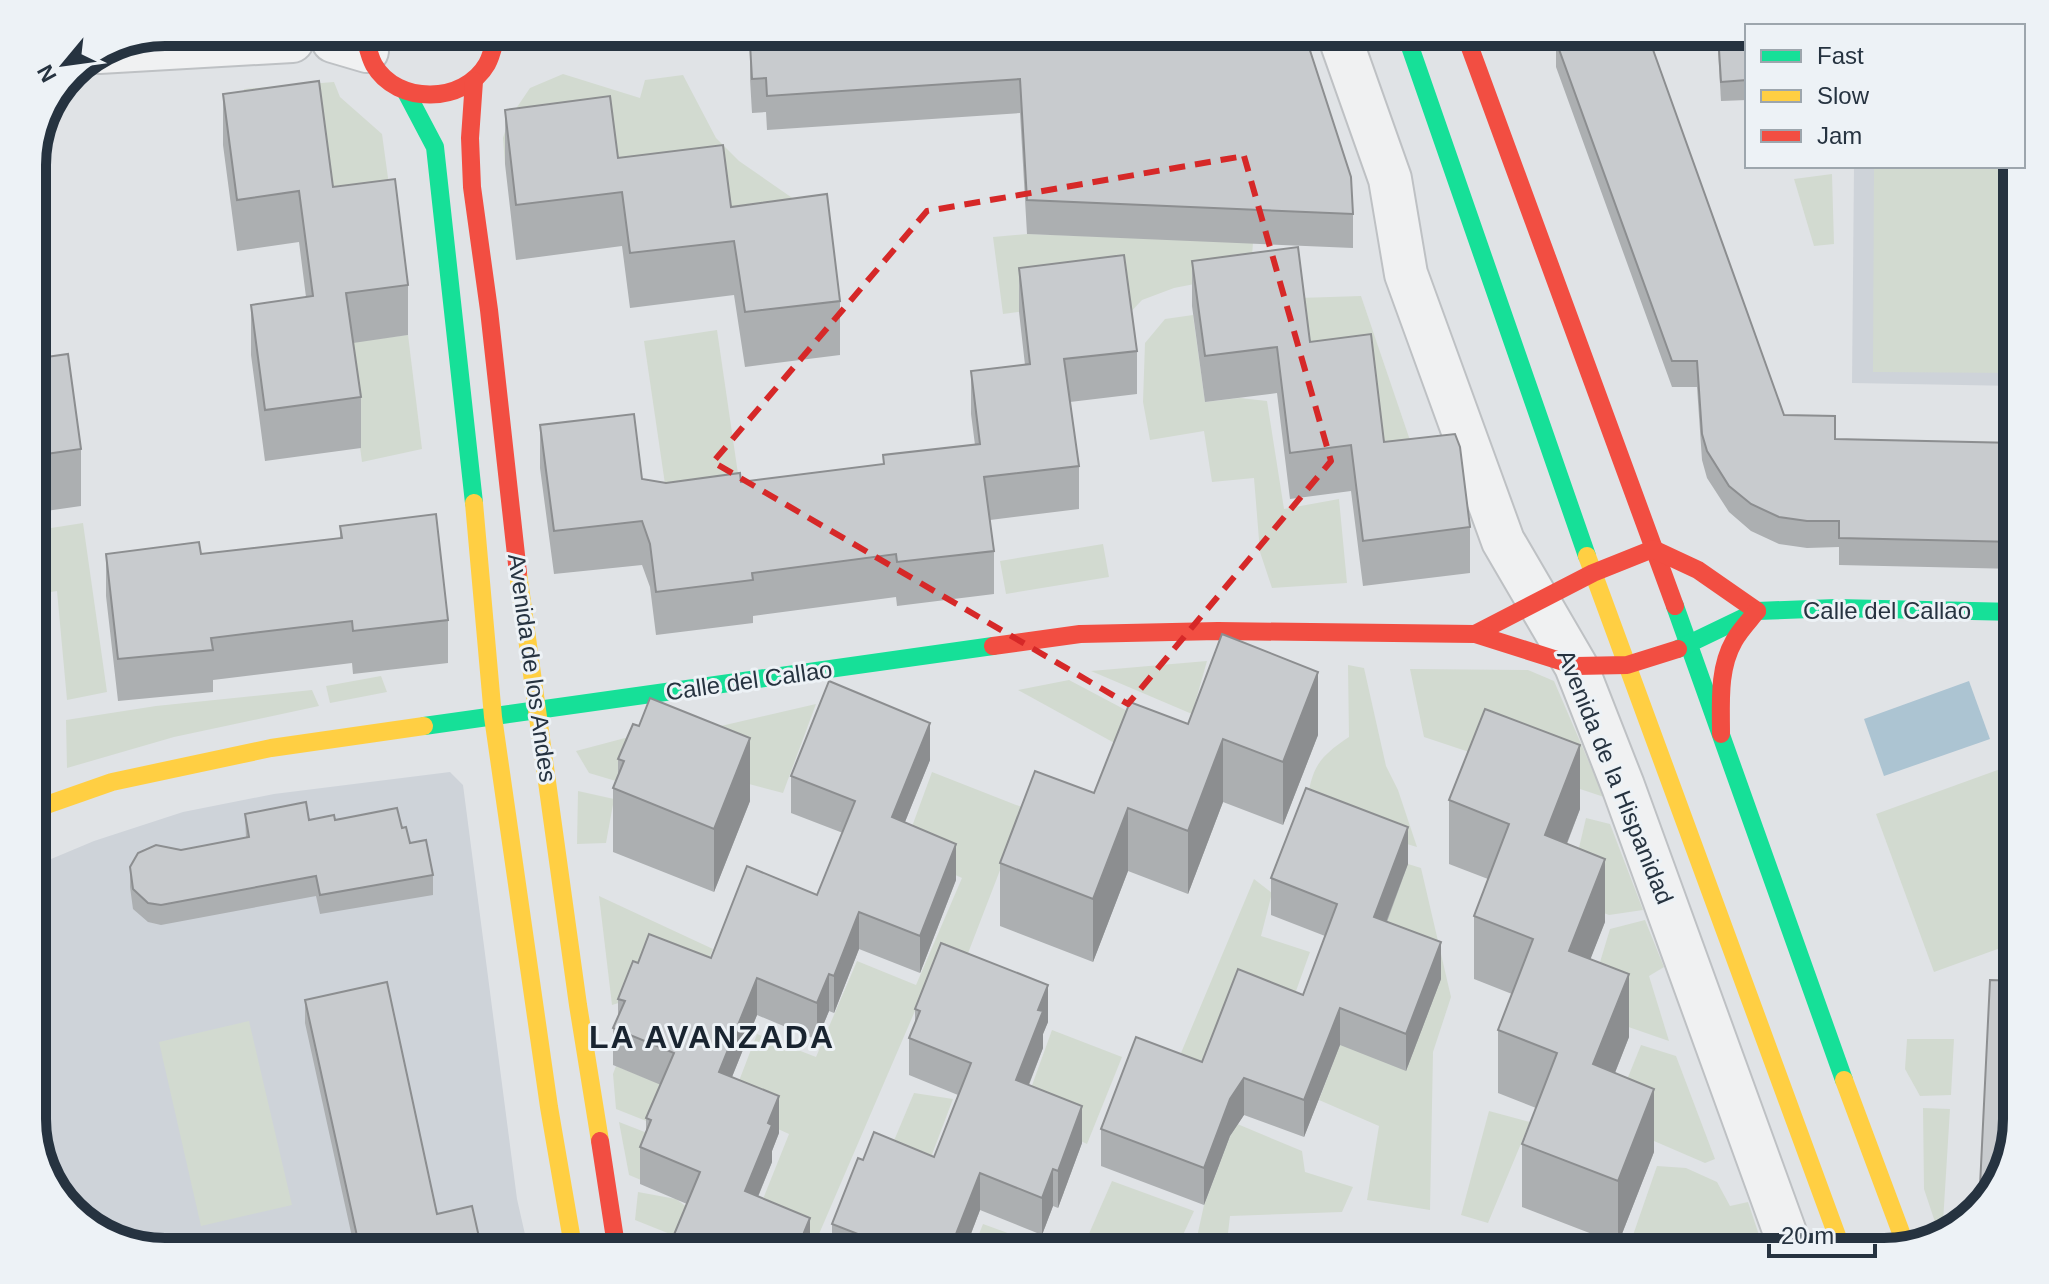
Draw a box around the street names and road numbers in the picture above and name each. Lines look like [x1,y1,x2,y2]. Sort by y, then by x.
street label: Avenida de los Andes [503,552,562,784]
street label: Calle del Callao [1803,597,1971,624]
street label: Avenida de la Hispanidad [1552,646,1679,908]
street label: Calle del Callao [664,655,834,706]

